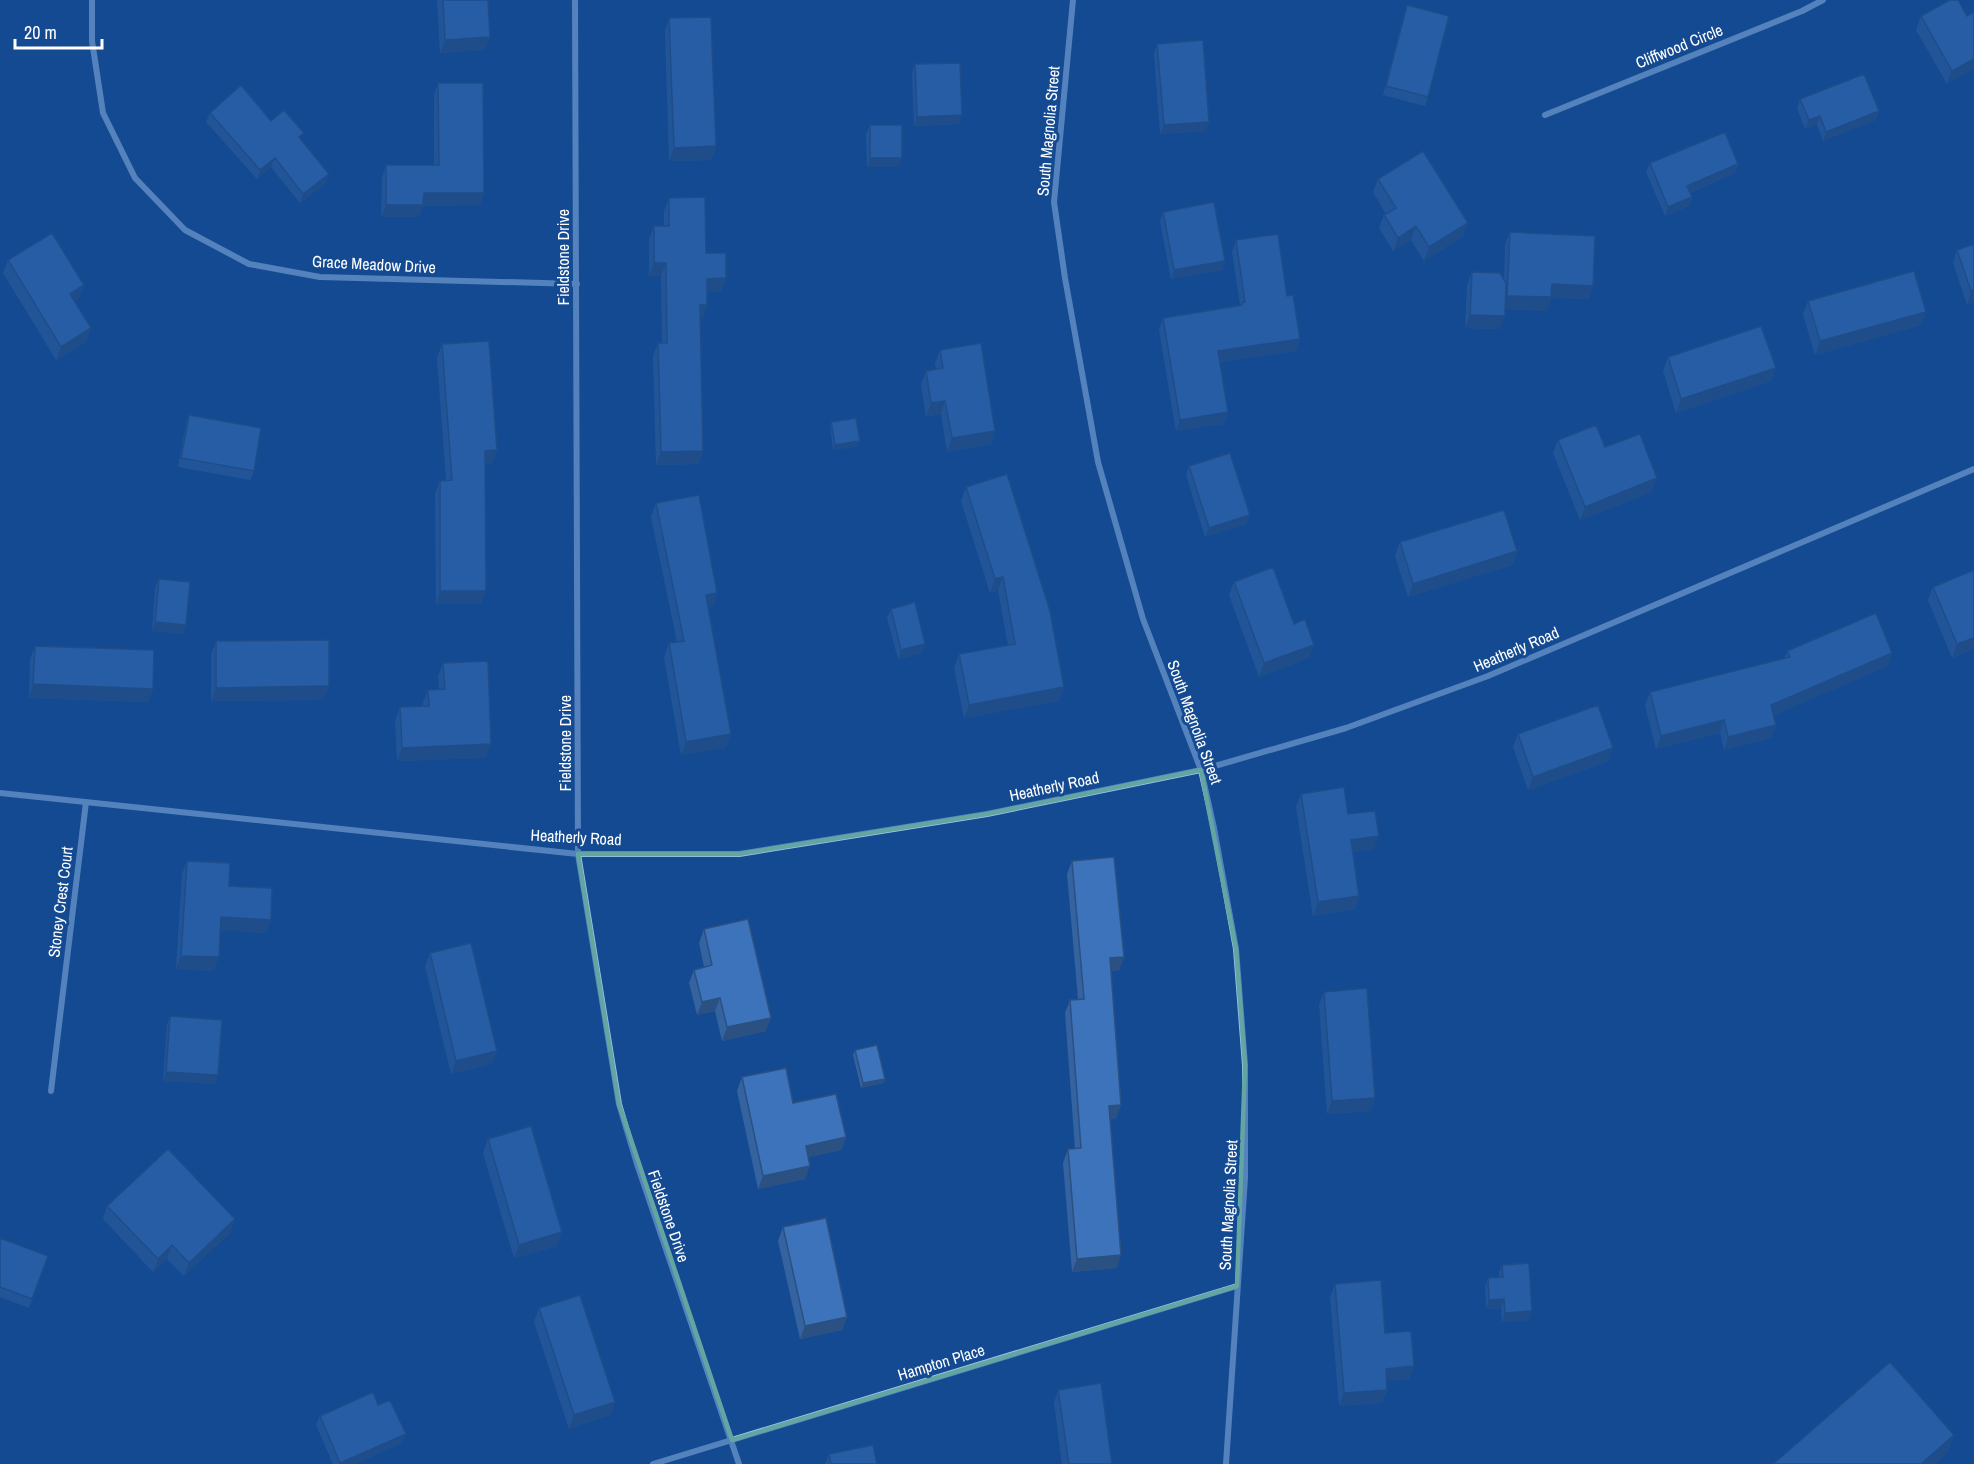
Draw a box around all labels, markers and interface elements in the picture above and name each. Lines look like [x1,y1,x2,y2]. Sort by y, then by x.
scale bar [15,12,102,50]
street label: Cliffwood Circle [1632,18,1726,74]
text: 20 m [24,20,57,45]
street label: South Magnolia Street [1031,65,1065,197]
street label: Fieldstone Drive [552,209,574,305]
street label: Grace Meadow Drive [312,250,436,278]
street label: Heatherly Road [1470,621,1562,677]
street label: South Magnolia Street [1162,657,1228,787]
street label: Fieldstone Drive [554,695,576,791]
street label: Heatherly Road [1007,766,1101,806]
street label: Heatherly Road [530,824,622,850]
street label: Stoney Crest Court [42,845,78,959]
street label: South Magnolia Street [1214,1139,1242,1271]
street label: Fieldstone Drive [643,1167,695,1265]
street label: Hampton Place [895,1338,987,1386]

